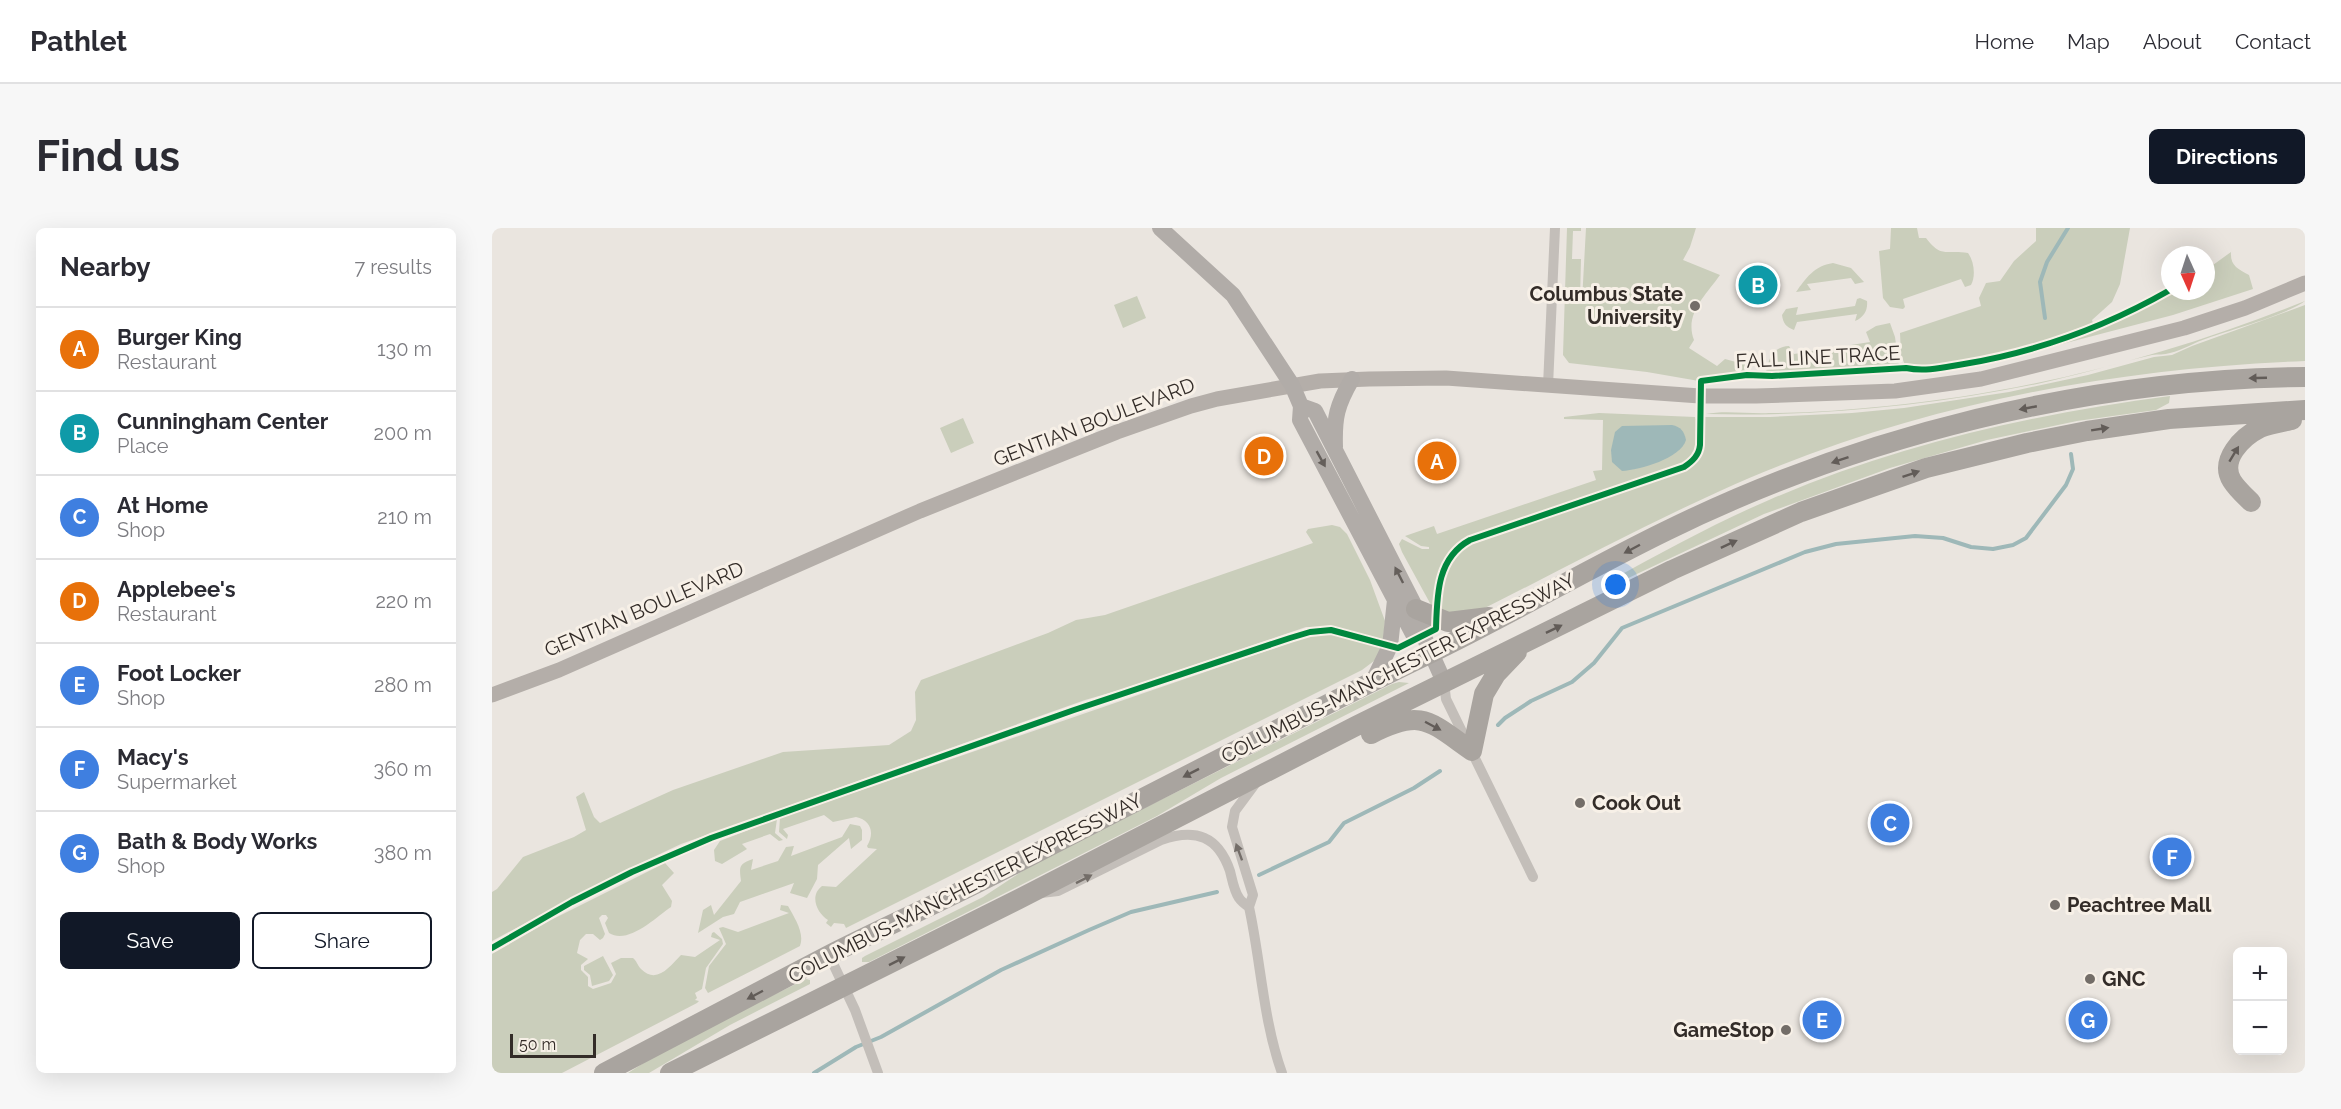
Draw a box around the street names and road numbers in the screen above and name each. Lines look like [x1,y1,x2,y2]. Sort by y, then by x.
street label: FALL LINE TRACE [1735,341,1901,373]
street label: GENTIAN BOULEVARD [990,372,1198,472]
street label: GENTIAN BOULEVARD [541,556,747,662]
street label: COLUMBUS-MANCHESTER EXPRESSWAY [1217,568,1579,768]
street label: COLUMBUS-MANCHESTER EXPRESSWAY [784,788,1146,988]

